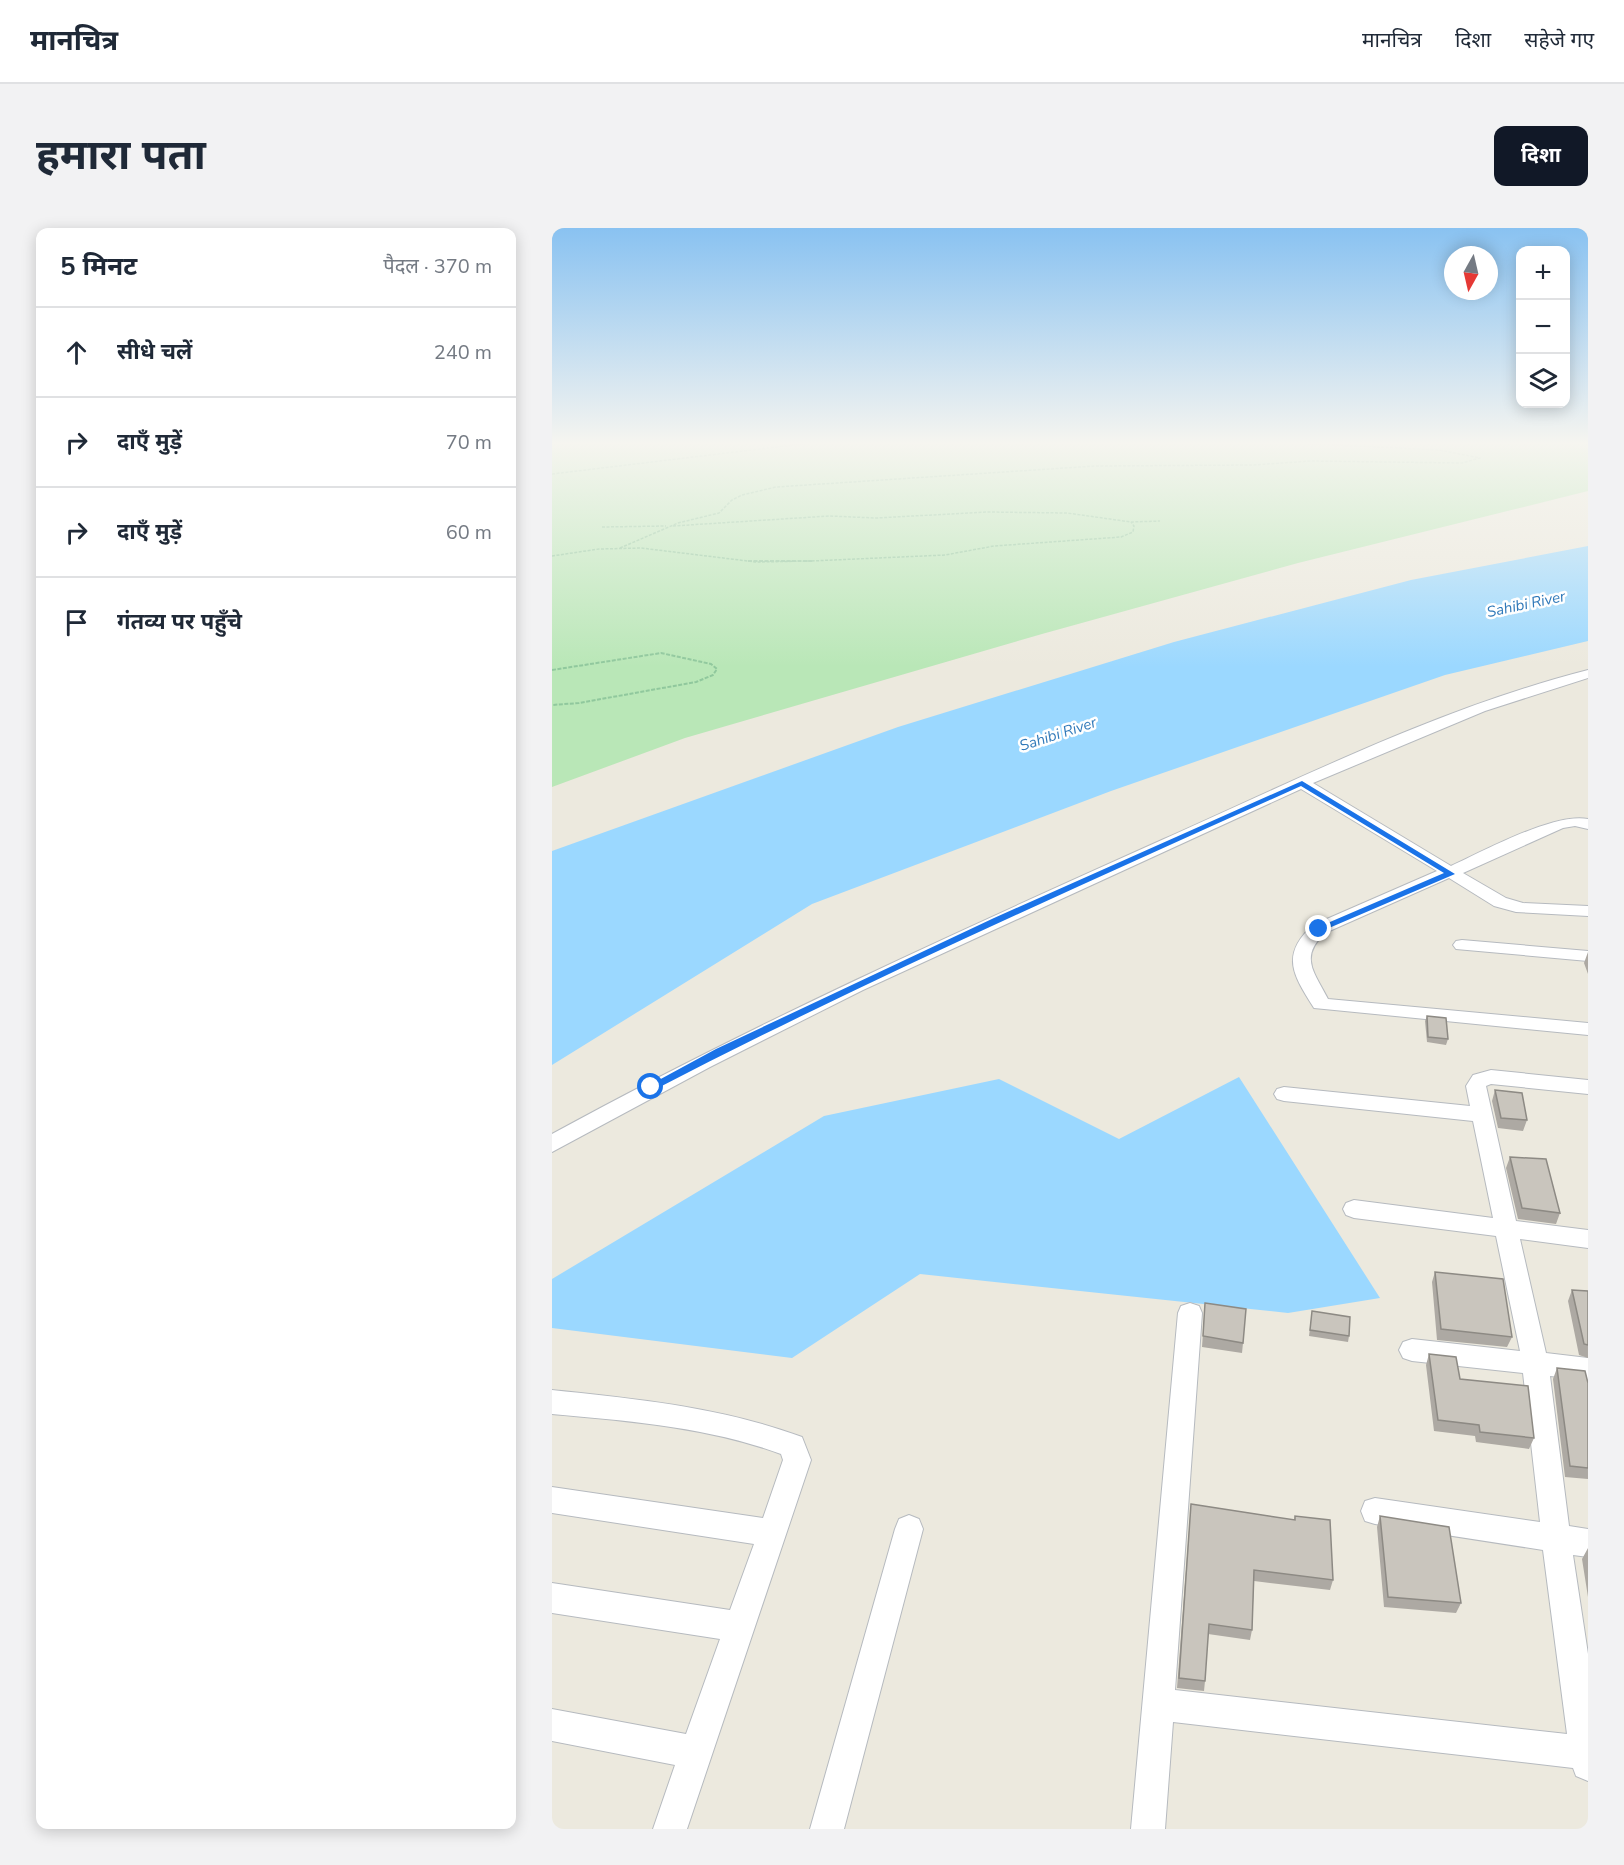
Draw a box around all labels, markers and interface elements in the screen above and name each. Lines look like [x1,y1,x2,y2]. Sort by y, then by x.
text: मानचित्र [30,22,118,60]
text: मानचित्र [1362,26,1422,54]
text: दिशा [1455,26,1491,54]
text: सहेजे गए [1524,26,1594,54]
button: दिशा [1494,126,1588,186]
text: हमारा पता [36,127,206,184]
north arrow [1444,246,1498,300]
map controls [1516,246,1570,408]
button: + [1516,246,1570,300]
text: 5 मिनट [60,249,137,284]
text: पैदल · 370 m [383,253,492,280]
button: − [1516,300,1570,354]
icon: ahead [60,336,93,369]
text: सीधे चलें [117,337,192,367]
text: 240 m [434,339,492,366]
button: layers [1516,354,1570,408]
icon: right [60,426,93,459]
text: दाएँ मुड़ें [117,427,182,457]
text: 70 m [446,429,492,456]
icon: right [60,516,93,549]
text: दाएँ मुड़ें [117,517,182,547]
text: 60 m [446,519,492,546]
water label: Sahibi River [1485,586,1568,622]
icon: arrive [60,606,93,639]
text: गंतव्य पर पहुँचे [117,607,242,637]
water label: Sahibi River [1017,712,1100,756]
route end [1305,915,1331,941]
route start [637,1073,663,1099]

